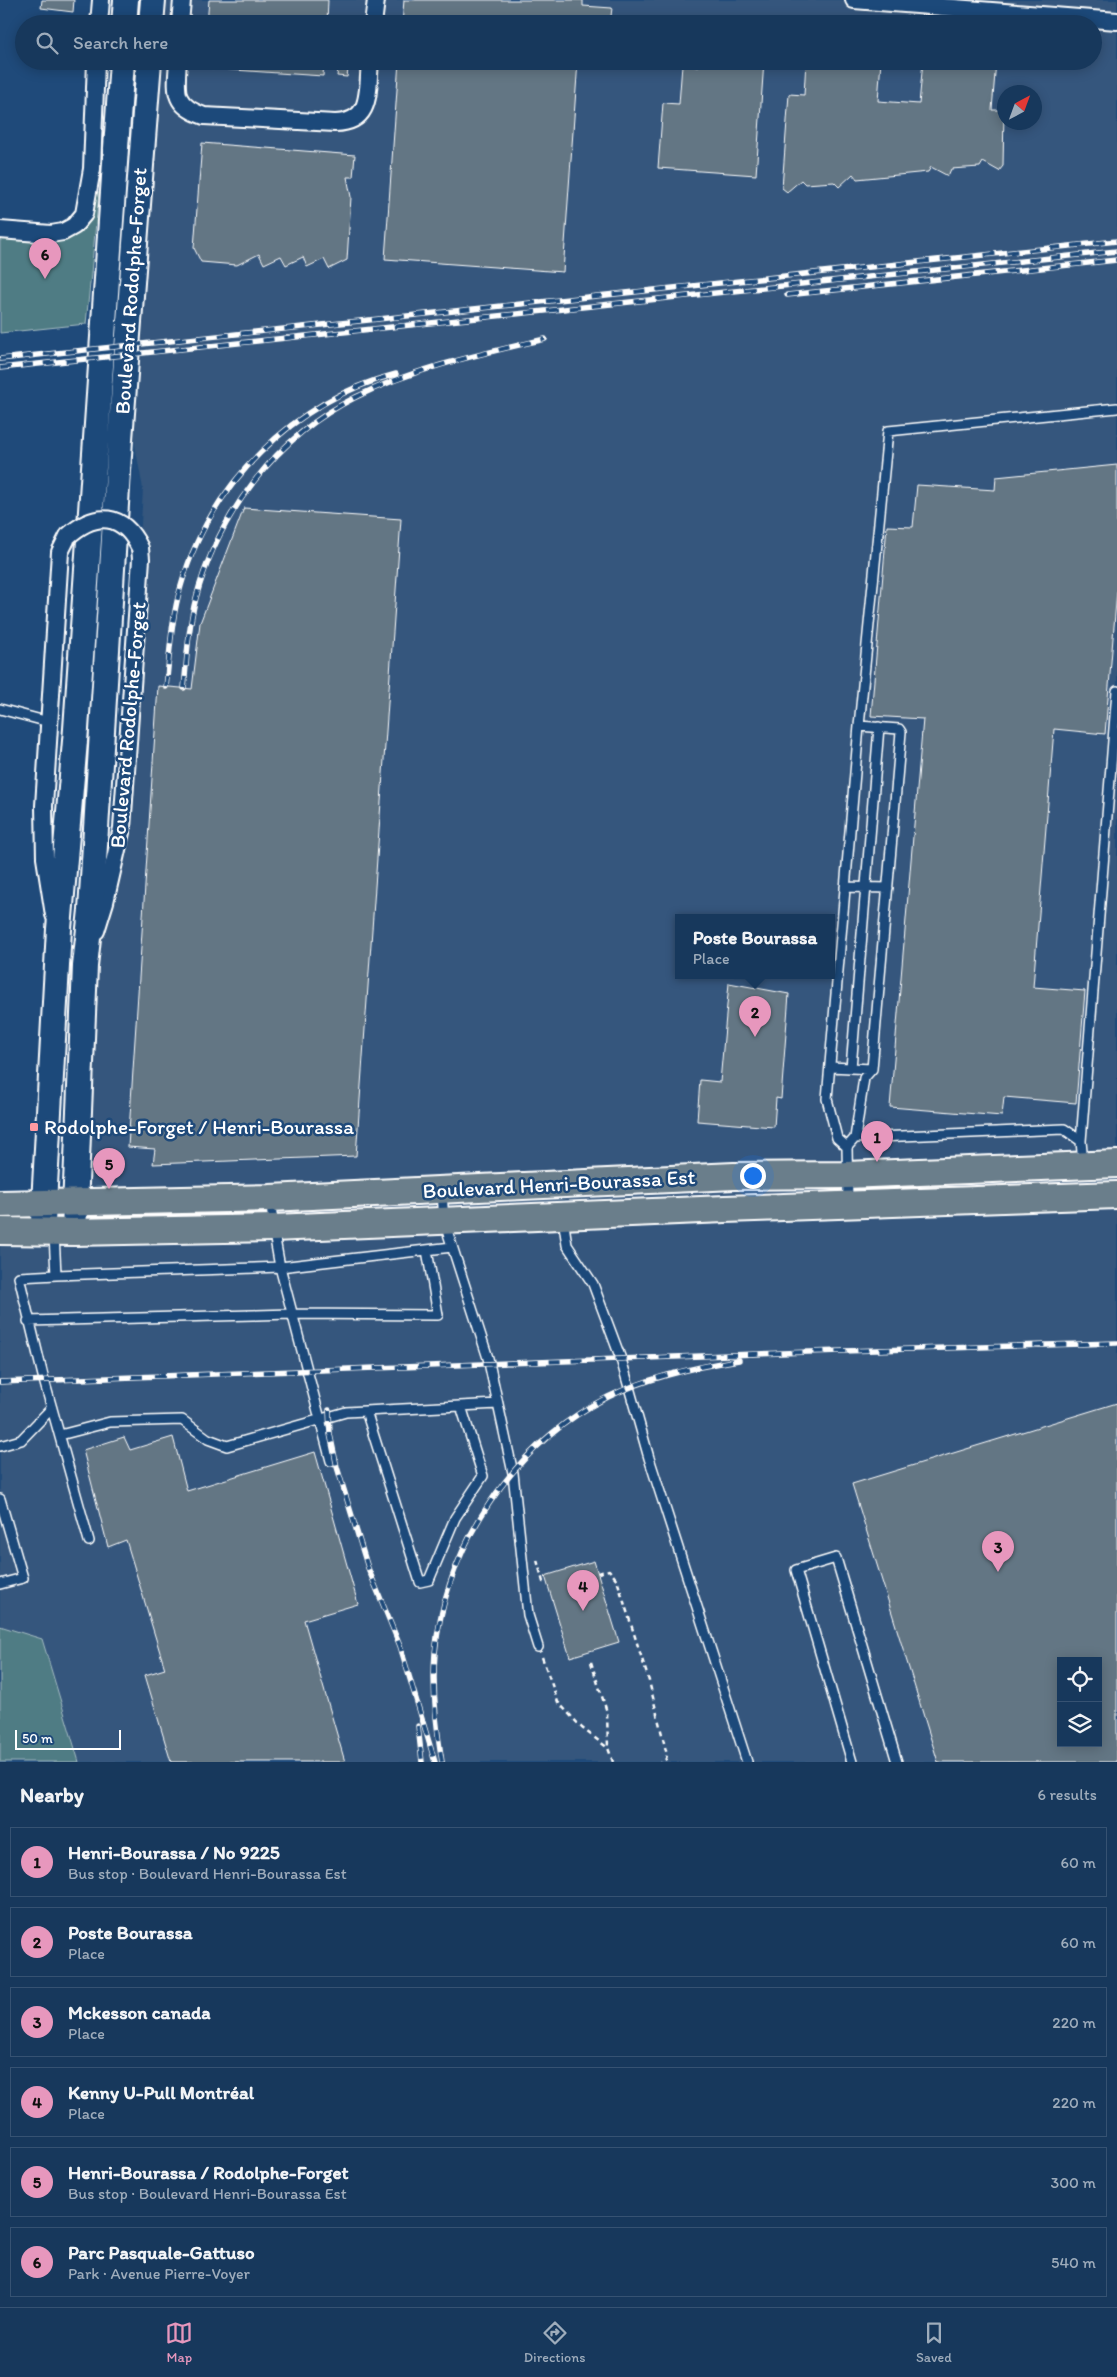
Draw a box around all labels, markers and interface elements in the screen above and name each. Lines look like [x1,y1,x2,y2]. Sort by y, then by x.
search box [15,15,1102,70]
icon: search [33,29,61,57]
text: Search here [73,31,168,54]
north arrow [997,85,1042,130]
street label: Boulevard Rodolphe-Forget [109,167,152,415]
pin: 6 [29,238,61,279]
street label: Boulevard Rodolphe-Forget [104,601,151,849]
popup [675,914,835,979]
text: Poste Bourassa [693,926,817,949]
text: Place [693,949,730,968]
pin: 2 [739,996,771,1037]
place label: Rodolphe-Forget / Henri-Bourassa [44,1114,354,1139]
marker: Rodolphe-Forget / Henri-Bourassa [28,1121,40,1133]
pin: 1 [861,1121,893,1162]
pin: 5 [93,1148,125,1189]
your location [740,1163,766,1189]
street label: Boulevard Henri-Bourassa Est [422,1164,696,1203]
pin: 3 [982,1531,1014,1572]
pin: 4 [567,1570,599,1611]
map controls [1057,1657,1102,1747]
button: locate [1057,1657,1102,1702]
button: layers [1057,1702,1102,1747]
scale bar [15,1727,121,1750]
text: 50 m [22,1730,53,1747]
text: Nearby [20,1782,84,1807]
text: 6 results [1037,1785,1097,1804]
text: Henri-Bourassa / No 9225 [68,1841,280,1864]
text: 1 [33,1853,41,1872]
text: 60 m [1061,1853,1096,1872]
text: Bus stop · Boulevard Henri-Bourassa Est [68,1864,347,1883]
text: Poste Bourassa [68,1921,193,1944]
text: 2 [33,1933,41,1952]
text: 60 m [1061,1933,1096,1952]
text: Place [68,1944,105,1963]
text: Mckesson canada [68,2001,211,2024]
text: 3 [33,2013,41,2032]
text: 220 m [1052,2013,1096,2032]
text: Place [68,2024,105,2043]
text: Kenny U-Pull Montréal [68,2081,254,2104]
text: 4 [32,2093,42,2112]
text: 220 m [1052,2093,1096,2112]
text: Place [68,2104,105,2123]
text: Henri-Bourassa / Rodolphe-Forget [68,2161,349,2184]
text: 5 [33,2173,41,2192]
text: 300 m [1051,2173,1096,2192]
text: Bus stop · Boulevard Henri-Bourassa Est [68,2184,347,2203]
text: Parc Pasquale-Gattuso [68,2241,255,2264]
text: 6 [33,2253,41,2272]
text: 540 m [1051,2253,1096,2272]
text: Park · Avenue Pierre-Voyer [68,2264,250,2283]
tab: Map [165,2319,193,2366]
tab: Directions [524,2319,585,2366]
tab: Saved [916,2319,952,2366]

